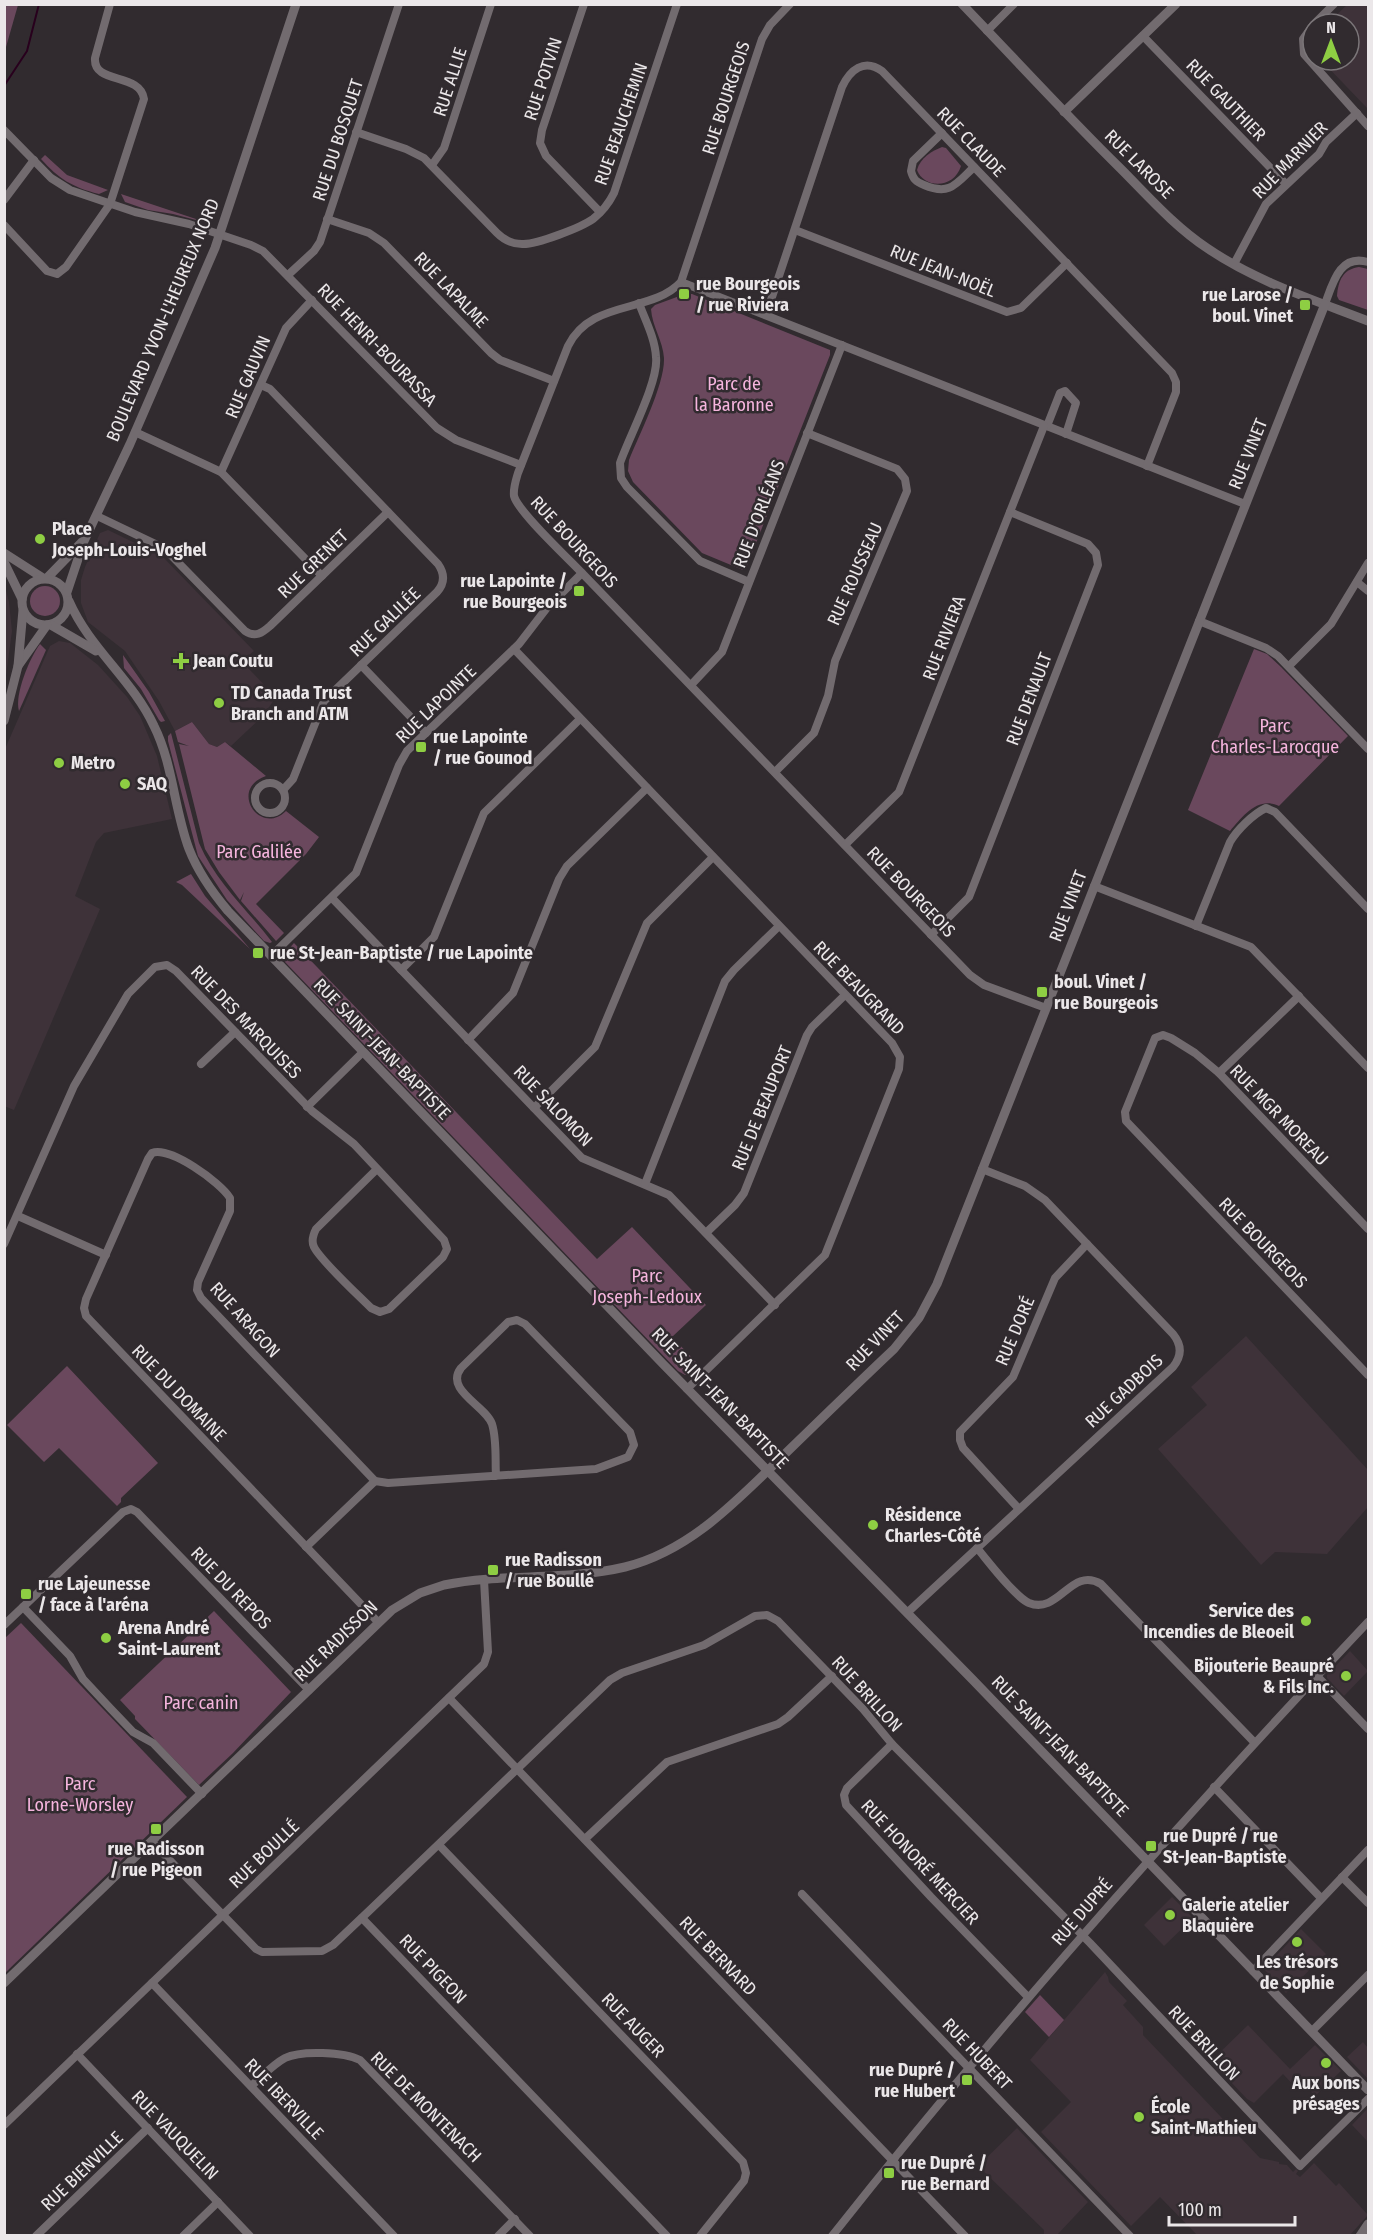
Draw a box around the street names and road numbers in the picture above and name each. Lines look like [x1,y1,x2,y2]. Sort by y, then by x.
street label: RUE POTVIN [519,35,567,123]
street label: RUE BOURGEOIS [697,39,755,157]
street label: RUE ALLIE [428,45,472,119]
street label: RUE GAUTHIER [1181,54,1271,146]
street label: RUE BEAUCHEMIN [590,60,652,188]
street label: RUE DU BOSQUET [308,76,368,204]
street label: RUE CLAUDE [932,102,1010,182]
street label: RUE MARNIER [1248,117,1332,203]
street label: RUE LAROSE [1100,125,1178,203]
street label: BOULEVARD YVON-L'HEUREUX NORD [102,195,224,445]
street label: RUE JEAN-NOËL [887,240,999,302]
street label: RUE LAPALME [409,247,493,333]
street label: RUE HENRI-BOURASSA [313,279,442,411]
street label: RUE GAUVIN [221,332,275,422]
street label: RUE VINET [1224,415,1272,493]
street label: RUE D'ORLÉANS [727,456,790,571]
street label: RUE BOURGEOIS [526,491,622,593]
street label: RUE ROUSSEAU [823,519,887,629]
street label: RUE GRENET [273,525,353,603]
street label: RUE GALILÉE [344,582,425,661]
street label: RUE RIVIERA [918,592,970,684]
street label: RUE DENAULT [1001,649,1057,748]
street label: RUE LAPOINTE [391,660,481,748]
street label: RUE BOURGEOIS [862,842,960,942]
street label: RUE VINET [1044,867,1092,945]
street label: RUE BEAUGRAND [809,936,909,1040]
street label: RUE DES MARQUISES [186,961,306,1083]
street label: RUE SAINT-JEAN-BAPTISTE [309,974,455,1124]
street label: RUE DE BEAUPORT [727,1042,797,1174]
street label: RUE MGR MOREAU [1225,1060,1333,1170]
street label: RUE SALOMON [509,1061,597,1151]
street label: RUE BOURGEOIS [1214,1193,1312,1293]
street label: RUE ARAGON [205,1278,285,1362]
street label: RUE DORÉ [990,1293,1039,1369]
street label: RUE VINET [841,1306,909,1375]
street label: RUE SAINT-JEAN-BAPTISTE [647,1323,793,1473]
street label: RUE DU DOMAINE [127,1340,231,1446]
street label: RUE GADBOIS [1081,1350,1167,1432]
street label: RUE DU REPOS [186,1542,276,1634]
street label: RUE RADISSON [290,1596,382,1686]
street label: RUE BRILLON [827,1651,907,1737]
street label: RUE SAINT-JEAN-BAPTISTE [987,1671,1133,1821]
street label: RUE HONORÉ MERCIER [856,1794,984,1929]
street label: RUE BOULLÉ [224,1814,304,1893]
street label: RUE DUPRÉ [1046,1873,1117,1950]
street label: RUE BERNARD [675,1912,761,2000]
street label: RUE PIGEON [395,1930,471,2008]
street label: RUE AUGER [597,1988,669,2062]
street label: RUE BRILLON [1164,2001,1244,2085]
street label: RUE HUBERT [938,2014,1017,2095]
street label: RUE DE MONTENACH [366,2047,486,2167]
street label: RUE IBERVILLE [240,2054,328,2144]
street label: RUE VAUQUELIN [127,2086,223,2184]
street label: RUE BIENVILLE [37,2127,127,2215]

